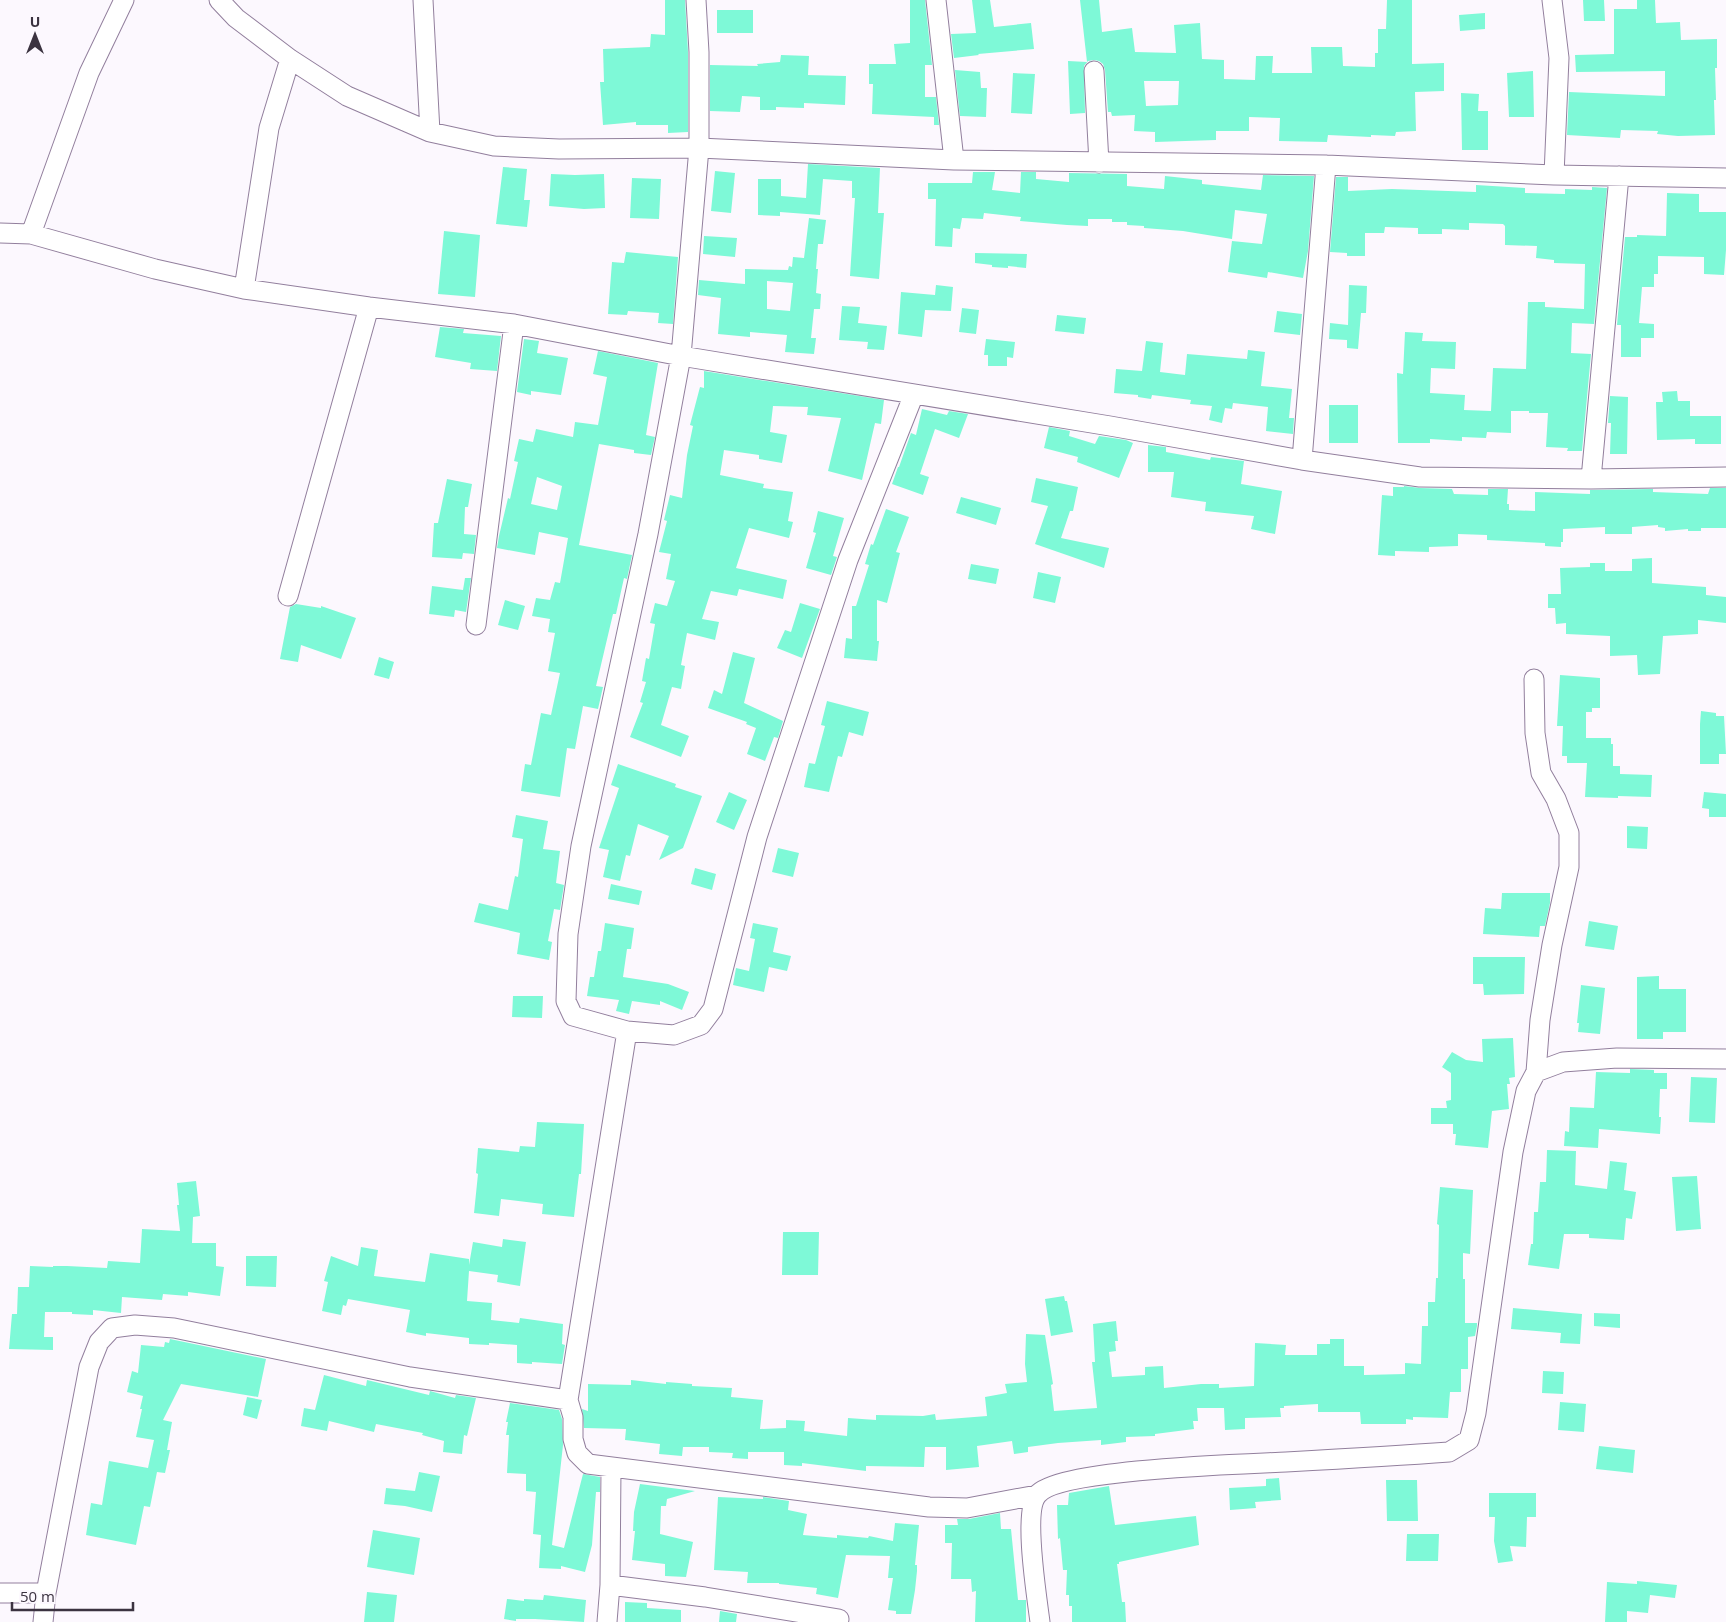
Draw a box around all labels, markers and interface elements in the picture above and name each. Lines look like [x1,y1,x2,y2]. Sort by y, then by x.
north arrow [10,10,60,60]
text: U [30,12,40,31]
scale bar [12,1580,134,1612]
text: 50 m [20,1586,55,1606]

